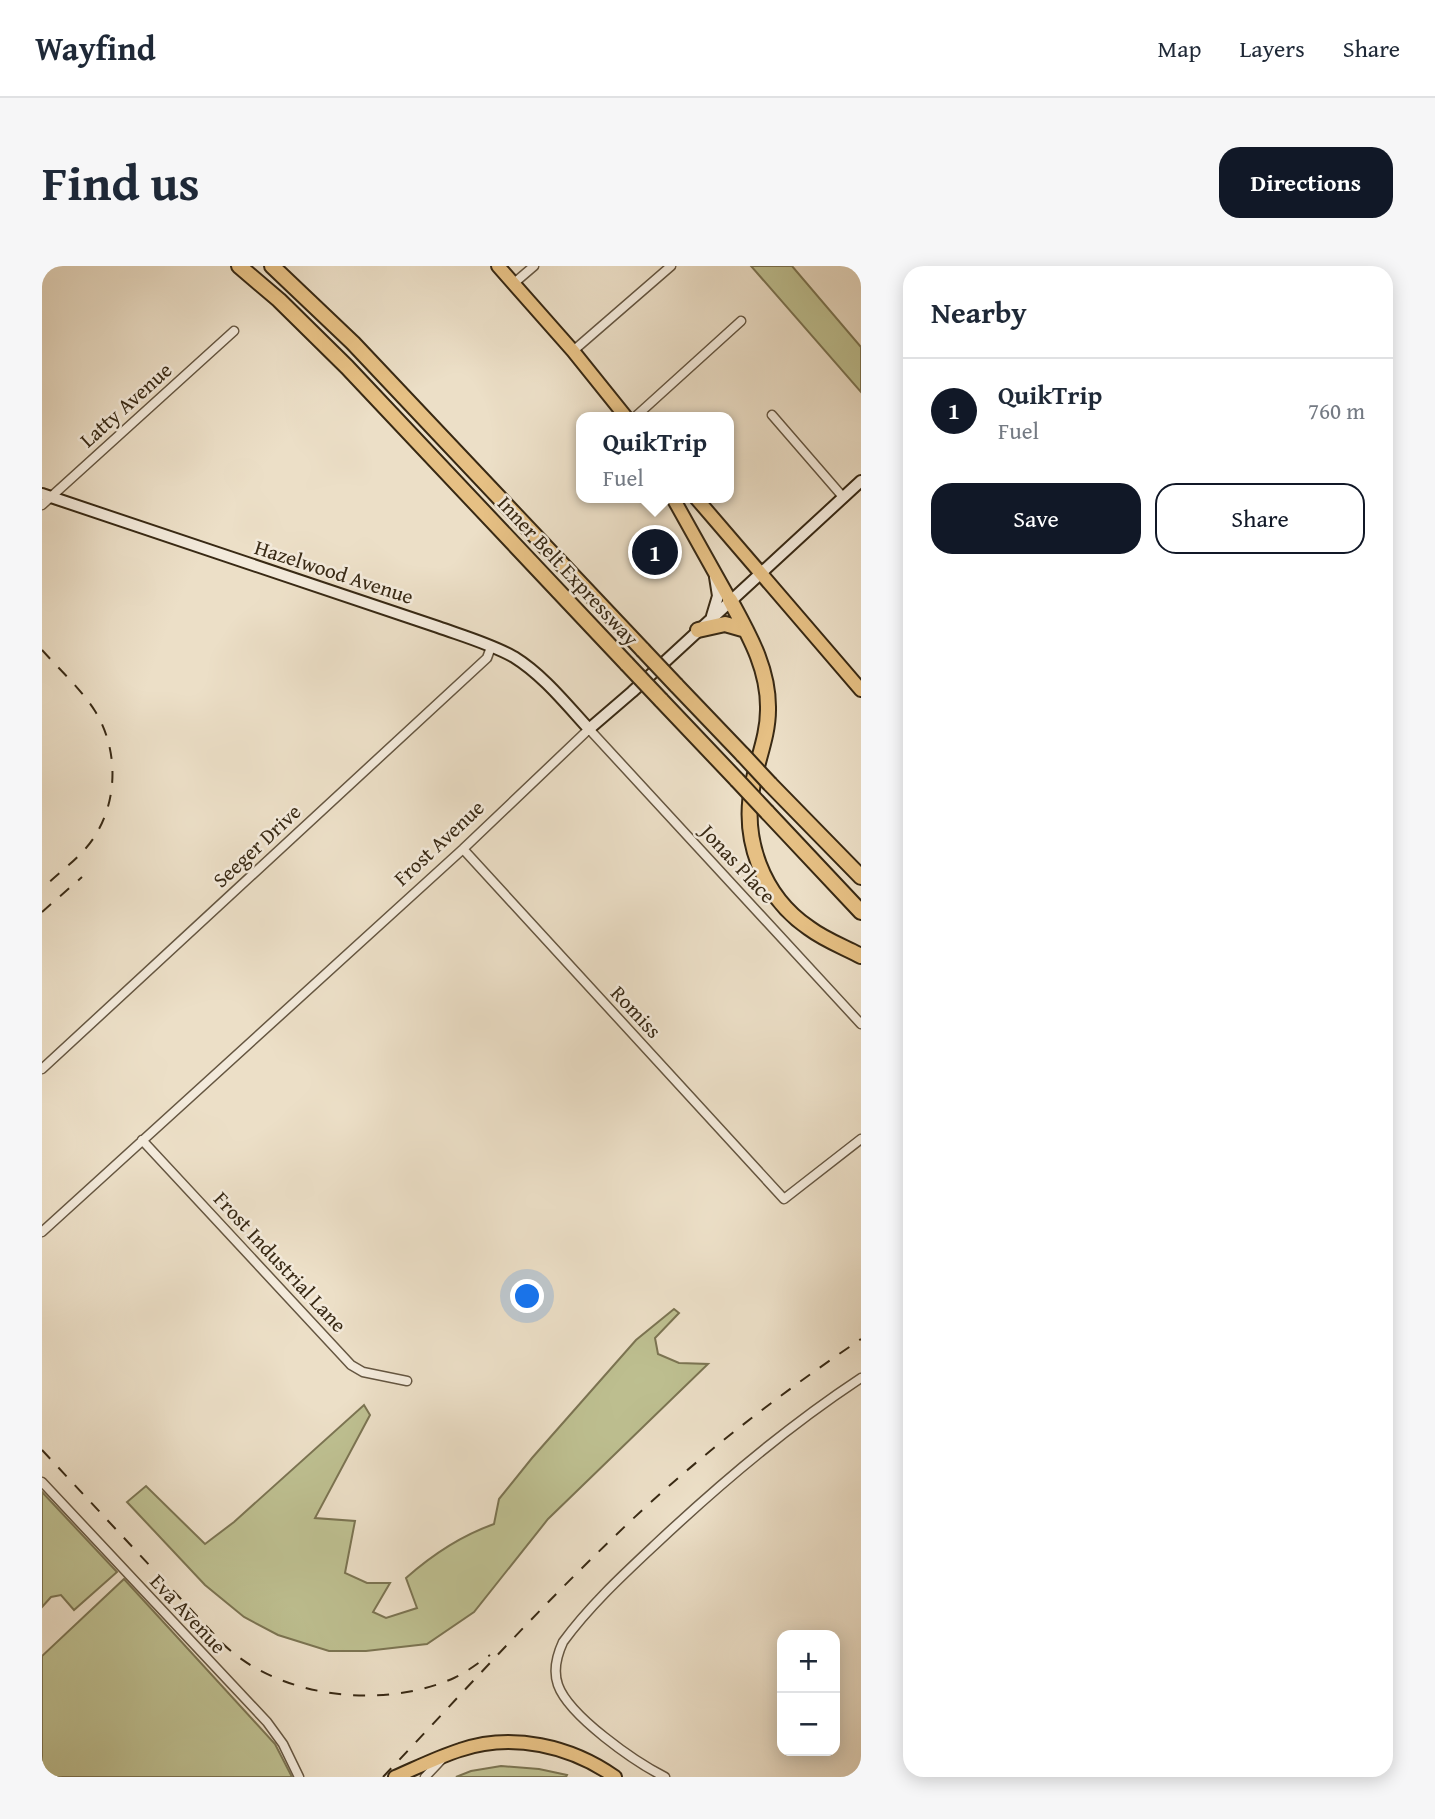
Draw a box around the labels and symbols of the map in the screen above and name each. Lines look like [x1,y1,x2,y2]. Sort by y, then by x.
street label: Latty Avenue [73,355,179,454]
street label: Inner Belt Expressway [490,489,647,653]
pin: 1 [632,526,678,578]
street label: Hazelwood Avenue [251,531,418,612]
street label: Frost Avenue [386,792,491,893]
street label: Seeger Drive [206,796,308,895]
street label: Jonas Place [691,815,783,910]
street label: Romiss [604,978,669,1045]
street label: Frost Industrial Lane [207,1184,354,1339]
your location [510,1279,544,1313]
street label: Eva Avenue [143,1567,234,1661]

